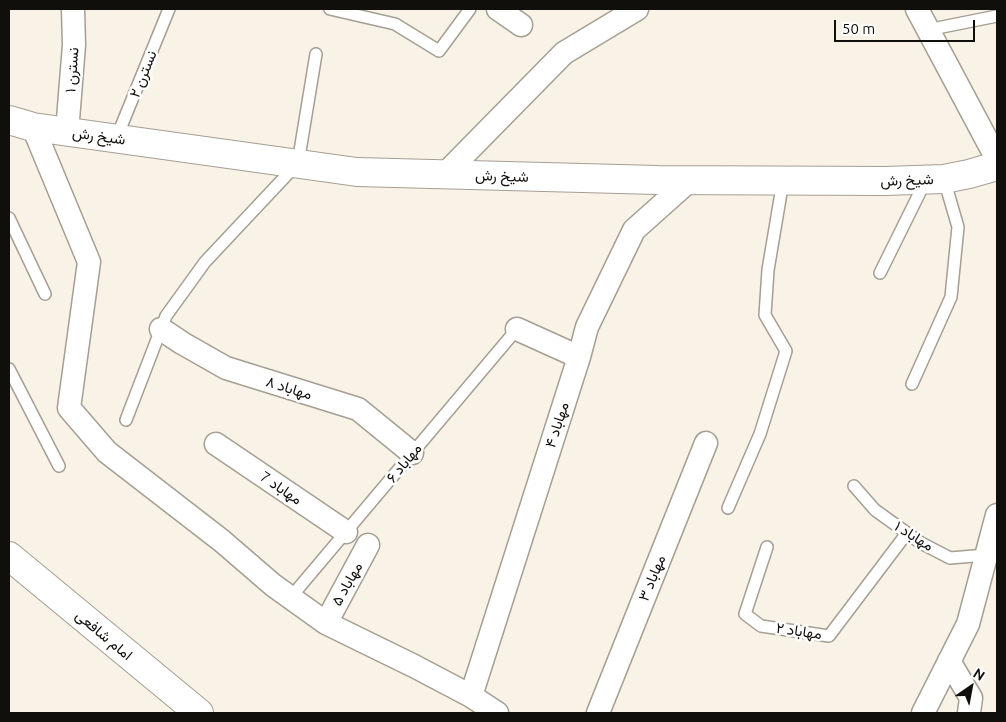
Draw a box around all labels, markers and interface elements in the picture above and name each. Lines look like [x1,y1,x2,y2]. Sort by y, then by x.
scale bar [836,10,977,42]
text: 50 m [842,20,875,37]
street label: نسترن ۱ [61,47,83,93]
street label: نسترن ۲ [125,48,161,100]
street label: شیخ رش [71,123,127,149]
street label: شیخ رش [475,166,529,186]
street label: شیخ رش [880,170,934,190]
street label: مهاباد ۸ [264,372,314,404]
street label: مهاباد ۴ [541,400,573,450]
street label: مهاباد ۶ [382,440,426,486]
street label: مهاباد 7 [257,467,305,509]
street label: مهاباد ۱ [891,517,937,555]
street label: مهاباد ۳ [635,552,669,604]
street label: مهاباد ۵ [328,559,366,609]
street label: امام شافعی [72,606,136,664]
street label: مهاباد ۲ [775,619,823,643]
north arrow [946,662,996,712]
text: N [970,665,988,684]

